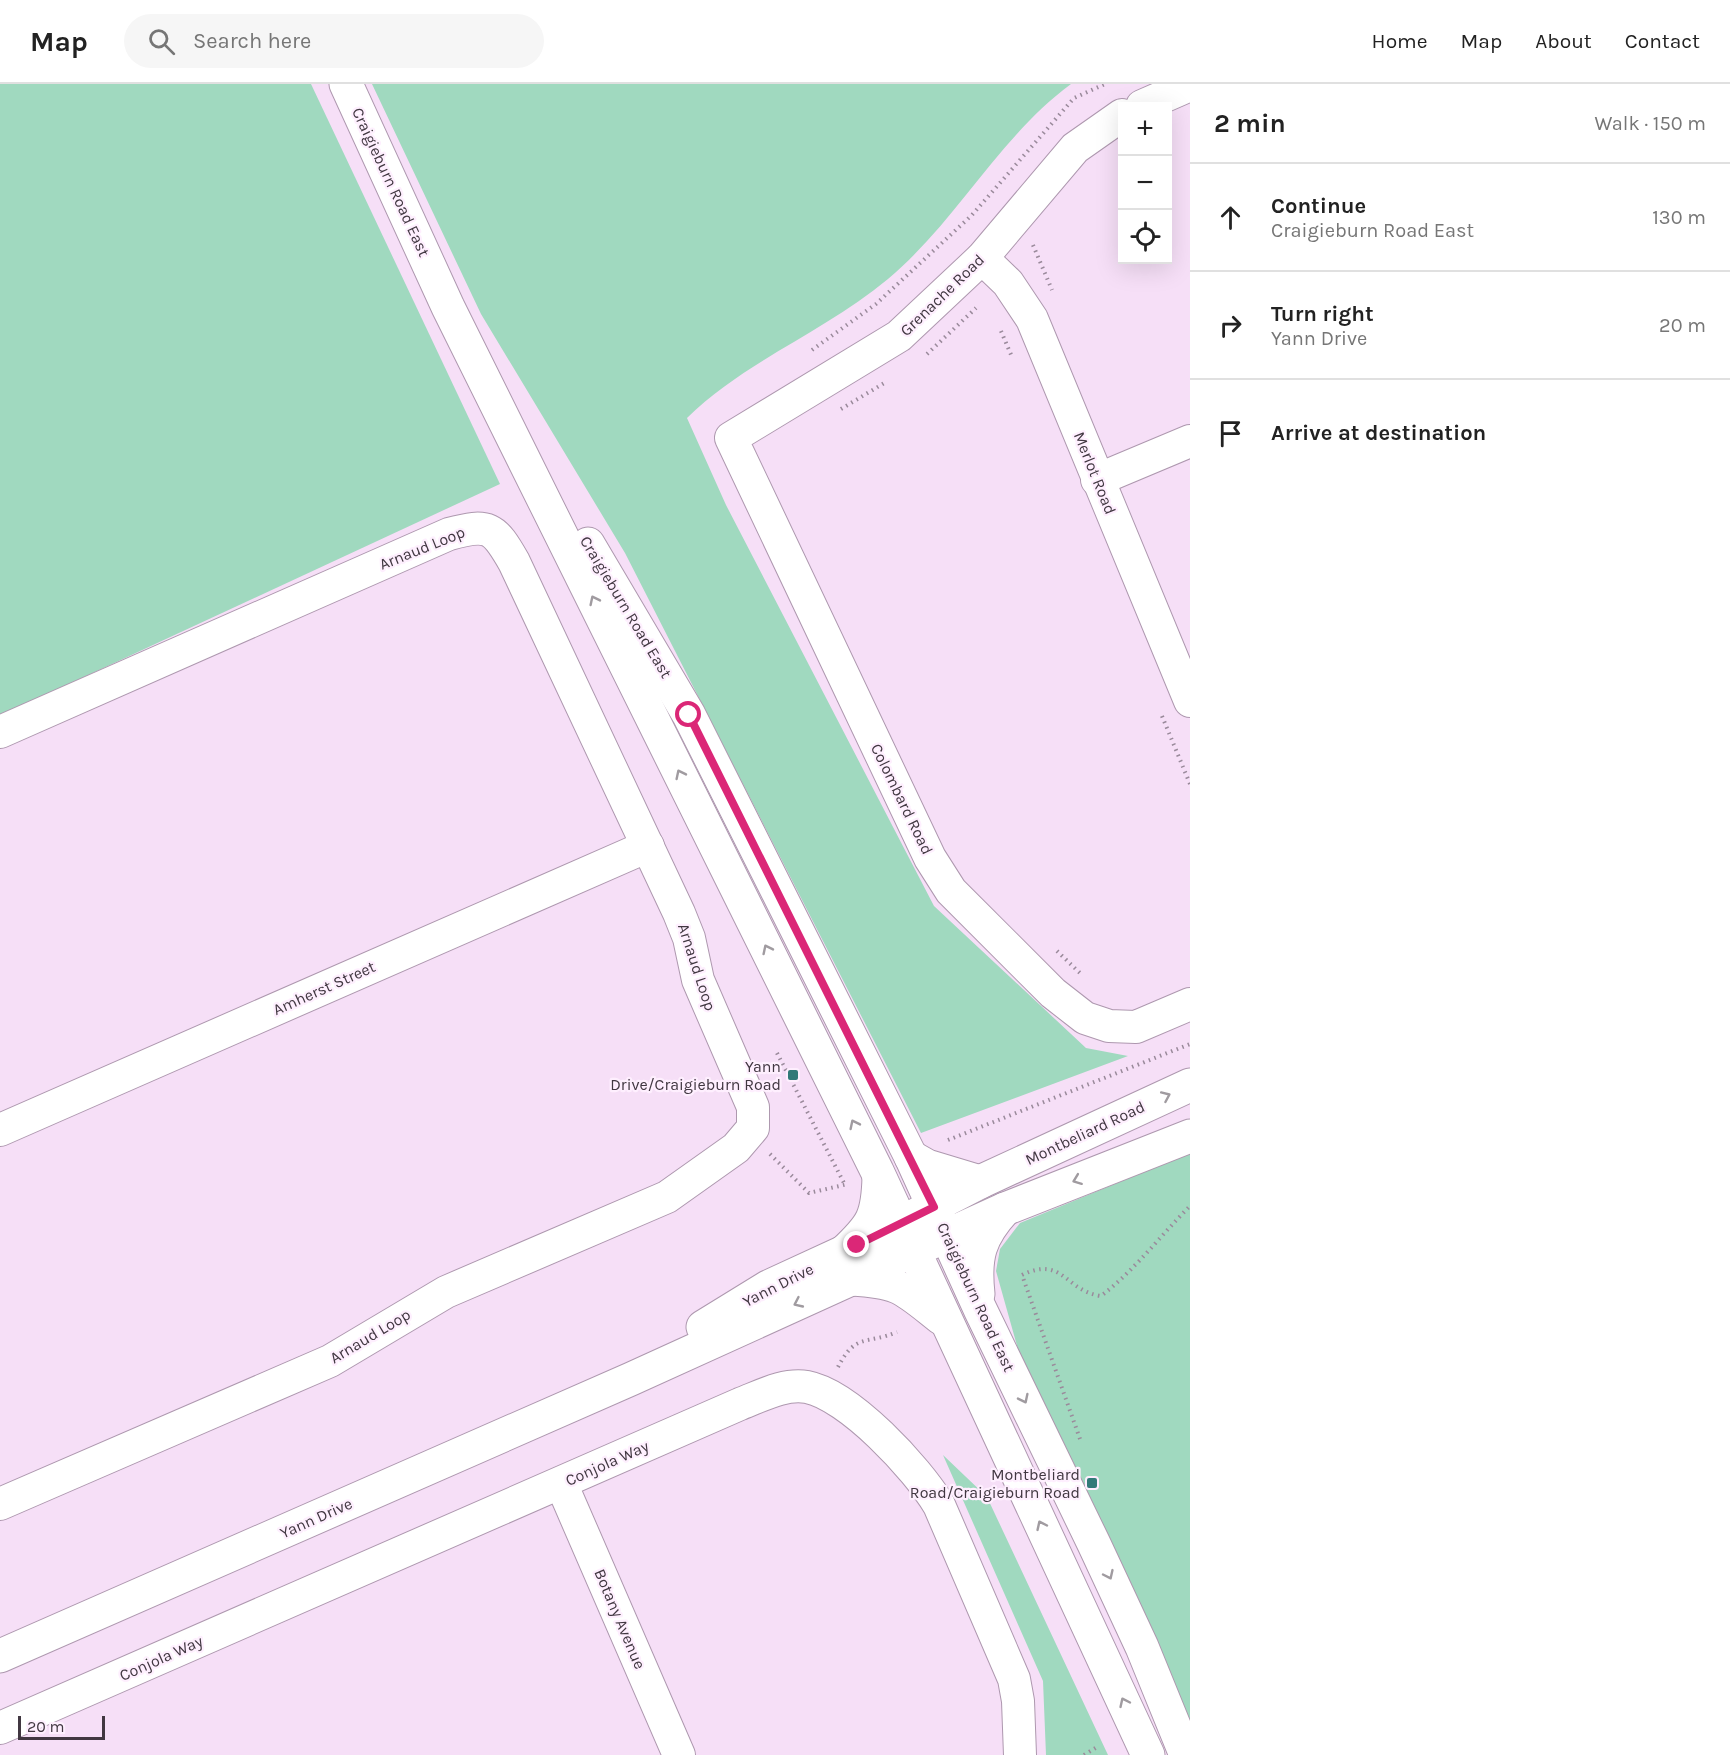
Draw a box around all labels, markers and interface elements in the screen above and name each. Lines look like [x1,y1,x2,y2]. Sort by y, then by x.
search box [124,14,544,68]
text: Map [30,25,88,58]
icon: search [145,25,178,58]
text: Search here [193,28,311,54]
text: Home [1372,29,1428,53]
text: Map [1461,29,1502,53]
text: About [1535,29,1592,53]
text: Contact [1625,29,1700,53]
map controls [1118,102,1172,264]
button: + [1118,102,1172,156]
street label: Craigieburn Road East [348,104,434,260]
text: 2 min [1214,108,1286,139]
text: Walk · 150 m [1595,112,1706,135]
button: − [1118,156,1172,210]
text: Continue [1271,193,1366,219]
icon: ahead [1214,201,1247,234]
text: 130 m [1652,206,1706,229]
button: locate [1118,210,1172,264]
text: Craigieburn Road East [1271,219,1474,242]
street label: Grenache Road [896,250,988,340]
text: Turn right [1271,301,1374,327]
icon: right [1214,309,1247,342]
text: 20 m [1659,314,1706,337]
text: Yann Drive [1271,327,1367,350]
icon: arrive [1214,417,1247,450]
text: Arrive at destination [1271,420,1486,446]
street label: Merlot Road [1070,429,1120,517]
street label: Arnaud Loop [376,522,468,574]
street label: Craigieburn Road East [576,532,676,682]
one-way arrow [589,595,601,606]
route start [675,701,701,727]
street label: Colombard Road [867,740,937,858]
one-way arrow [676,770,688,781]
street label: Arnaud Loop [674,921,720,1013]
one-way arrow [763,945,774,956]
street label: Amherst Street [270,957,378,1019]
place label: Yann Drive/Craigieburn Road [610,1057,781,1094]
marker: Yann Drive/Craigieburn Road [786,1068,800,1082]
one-way arrow [1159,1091,1170,1103]
street label: Montbeliard Road [1022,1097,1148,1169]
one-way arrow [849,1119,861,1130]
one-way arrow [1072,1173,1083,1186]
street label: Craigieburn Road East [933,1219,1019,1375]
route end [843,1231,869,1257]
street label: Yann Drive [739,1259,817,1311]
one-way arrow [794,1295,805,1307]
street label: Arnaud Loop [326,1304,414,1368]
one-way arrow [1017,1393,1029,1404]
street label: Conjola Way [562,1436,652,1490]
place label: Montbeliard Road/Craigieburn Road [910,1465,1080,1502]
marker: Montbeliard Road/Craigieburn Road [1085,1476,1099,1490]
street label: Yann Drive [277,1494,355,1542]
one-way arrow [1037,1521,1049,1532]
street label: Botany Avenue [590,1566,650,1672]
one-way arrow [1101,1569,1113,1580]
street label: Conjola Way [116,1631,206,1685]
one-way arrow [1119,1697,1131,1708]
scale bar [18,1713,105,1740]
text: 20 m [27,1717,65,1736]

